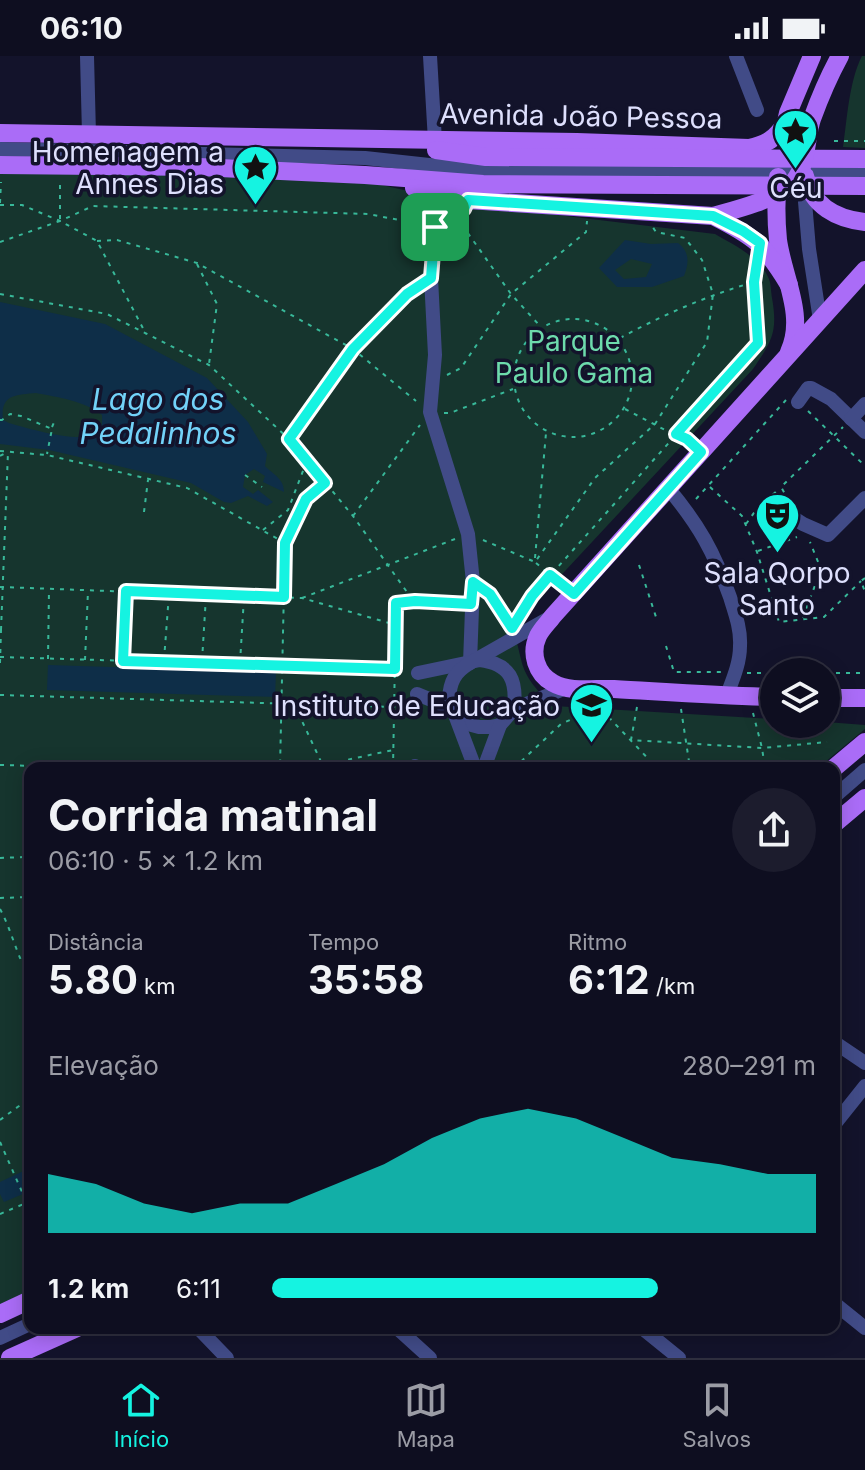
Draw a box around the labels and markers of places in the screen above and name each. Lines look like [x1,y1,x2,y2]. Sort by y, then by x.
place icon: Céu [772,107,820,170]
place label: Homenagem a Annes Dias [32,135,224,201]
place icon: Homenagem a Annes Dias [231,144,279,207]
place label: Céu [769,171,823,205]
pin [401,193,469,261]
theatre icon: Sala Qorpo Santo [753,492,801,555]
place label: Sala Qorpo Santo [703,556,851,622]
school or university icon: Instituto de Educação [567,682,615,745]
place label: Instituto de Educação [273,689,560,723]

